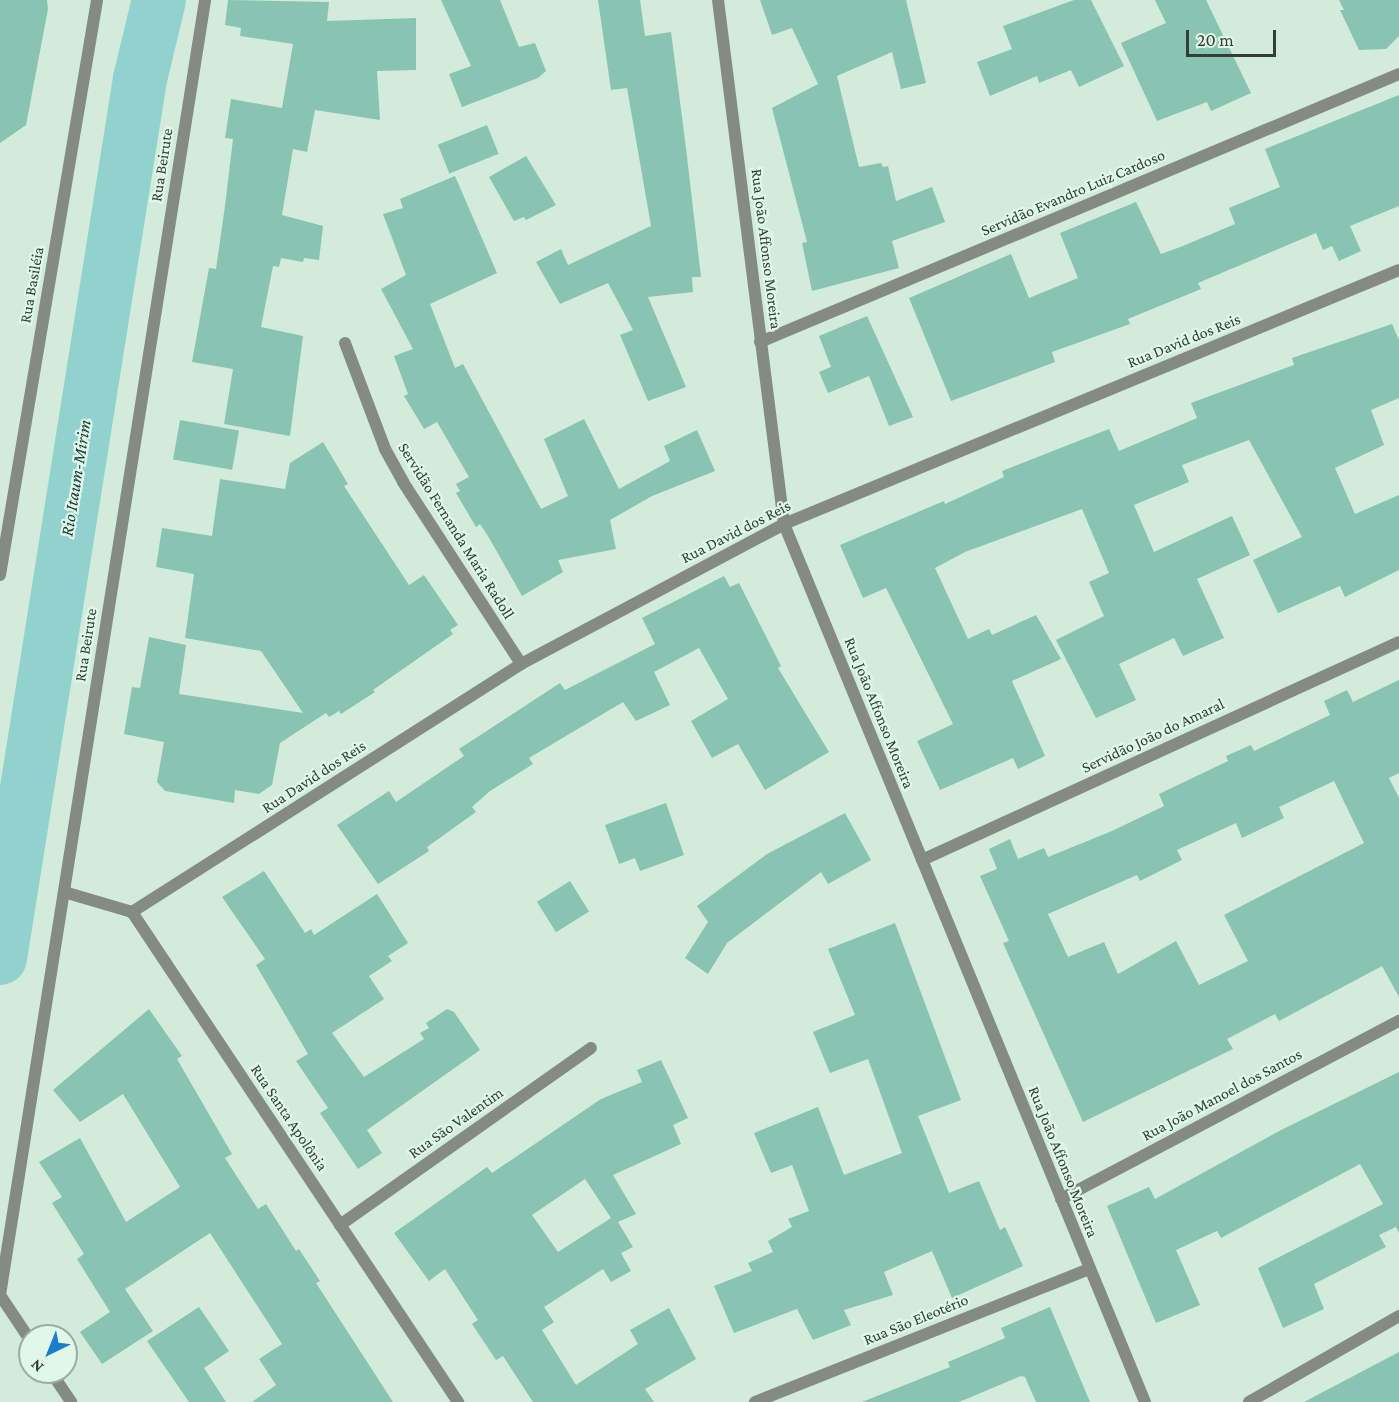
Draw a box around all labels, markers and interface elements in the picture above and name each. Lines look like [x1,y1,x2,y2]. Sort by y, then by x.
scale bar [1189,18,1279,56]
text: 20 m [1197,30,1234,50]
street label: Rua Beirute [147,127,177,203]
street label: Servidão Evandro Luiz Cardoso [978,145,1168,241]
street label: Rua João Affonso Moreira [747,168,785,330]
street label: Rua Basiléia [16,245,48,325]
street label: Rua David dos Reis [1125,310,1243,372]
water label: Rio Itaum-Mirim [56,418,96,538]
street label: Servidão Fernanda Maria Radoll [394,439,518,623]
street label: Rua David dos Reis [678,496,794,568]
street label: Rua Beirute [71,607,101,683]
street label: Rua João Affonso Moreira [840,635,918,791]
street label: Servidão João do Amaral [1079,694,1227,778]
street label: Rua David dos Reis [258,736,370,818]
street label: Rua João Manoel dos Santos [1139,1045,1305,1145]
street label: Rua Santa Apolônia [246,1061,332,1175]
street label: Rua São Valentim [405,1083,507,1163]
street label: Rua João Affonso Moreira [1024,1084,1102,1240]
street label: Rua São Eleotério [861,1290,971,1350]
north arrow [18,1324,78,1384]
text: N [27,1356,47,1376]

